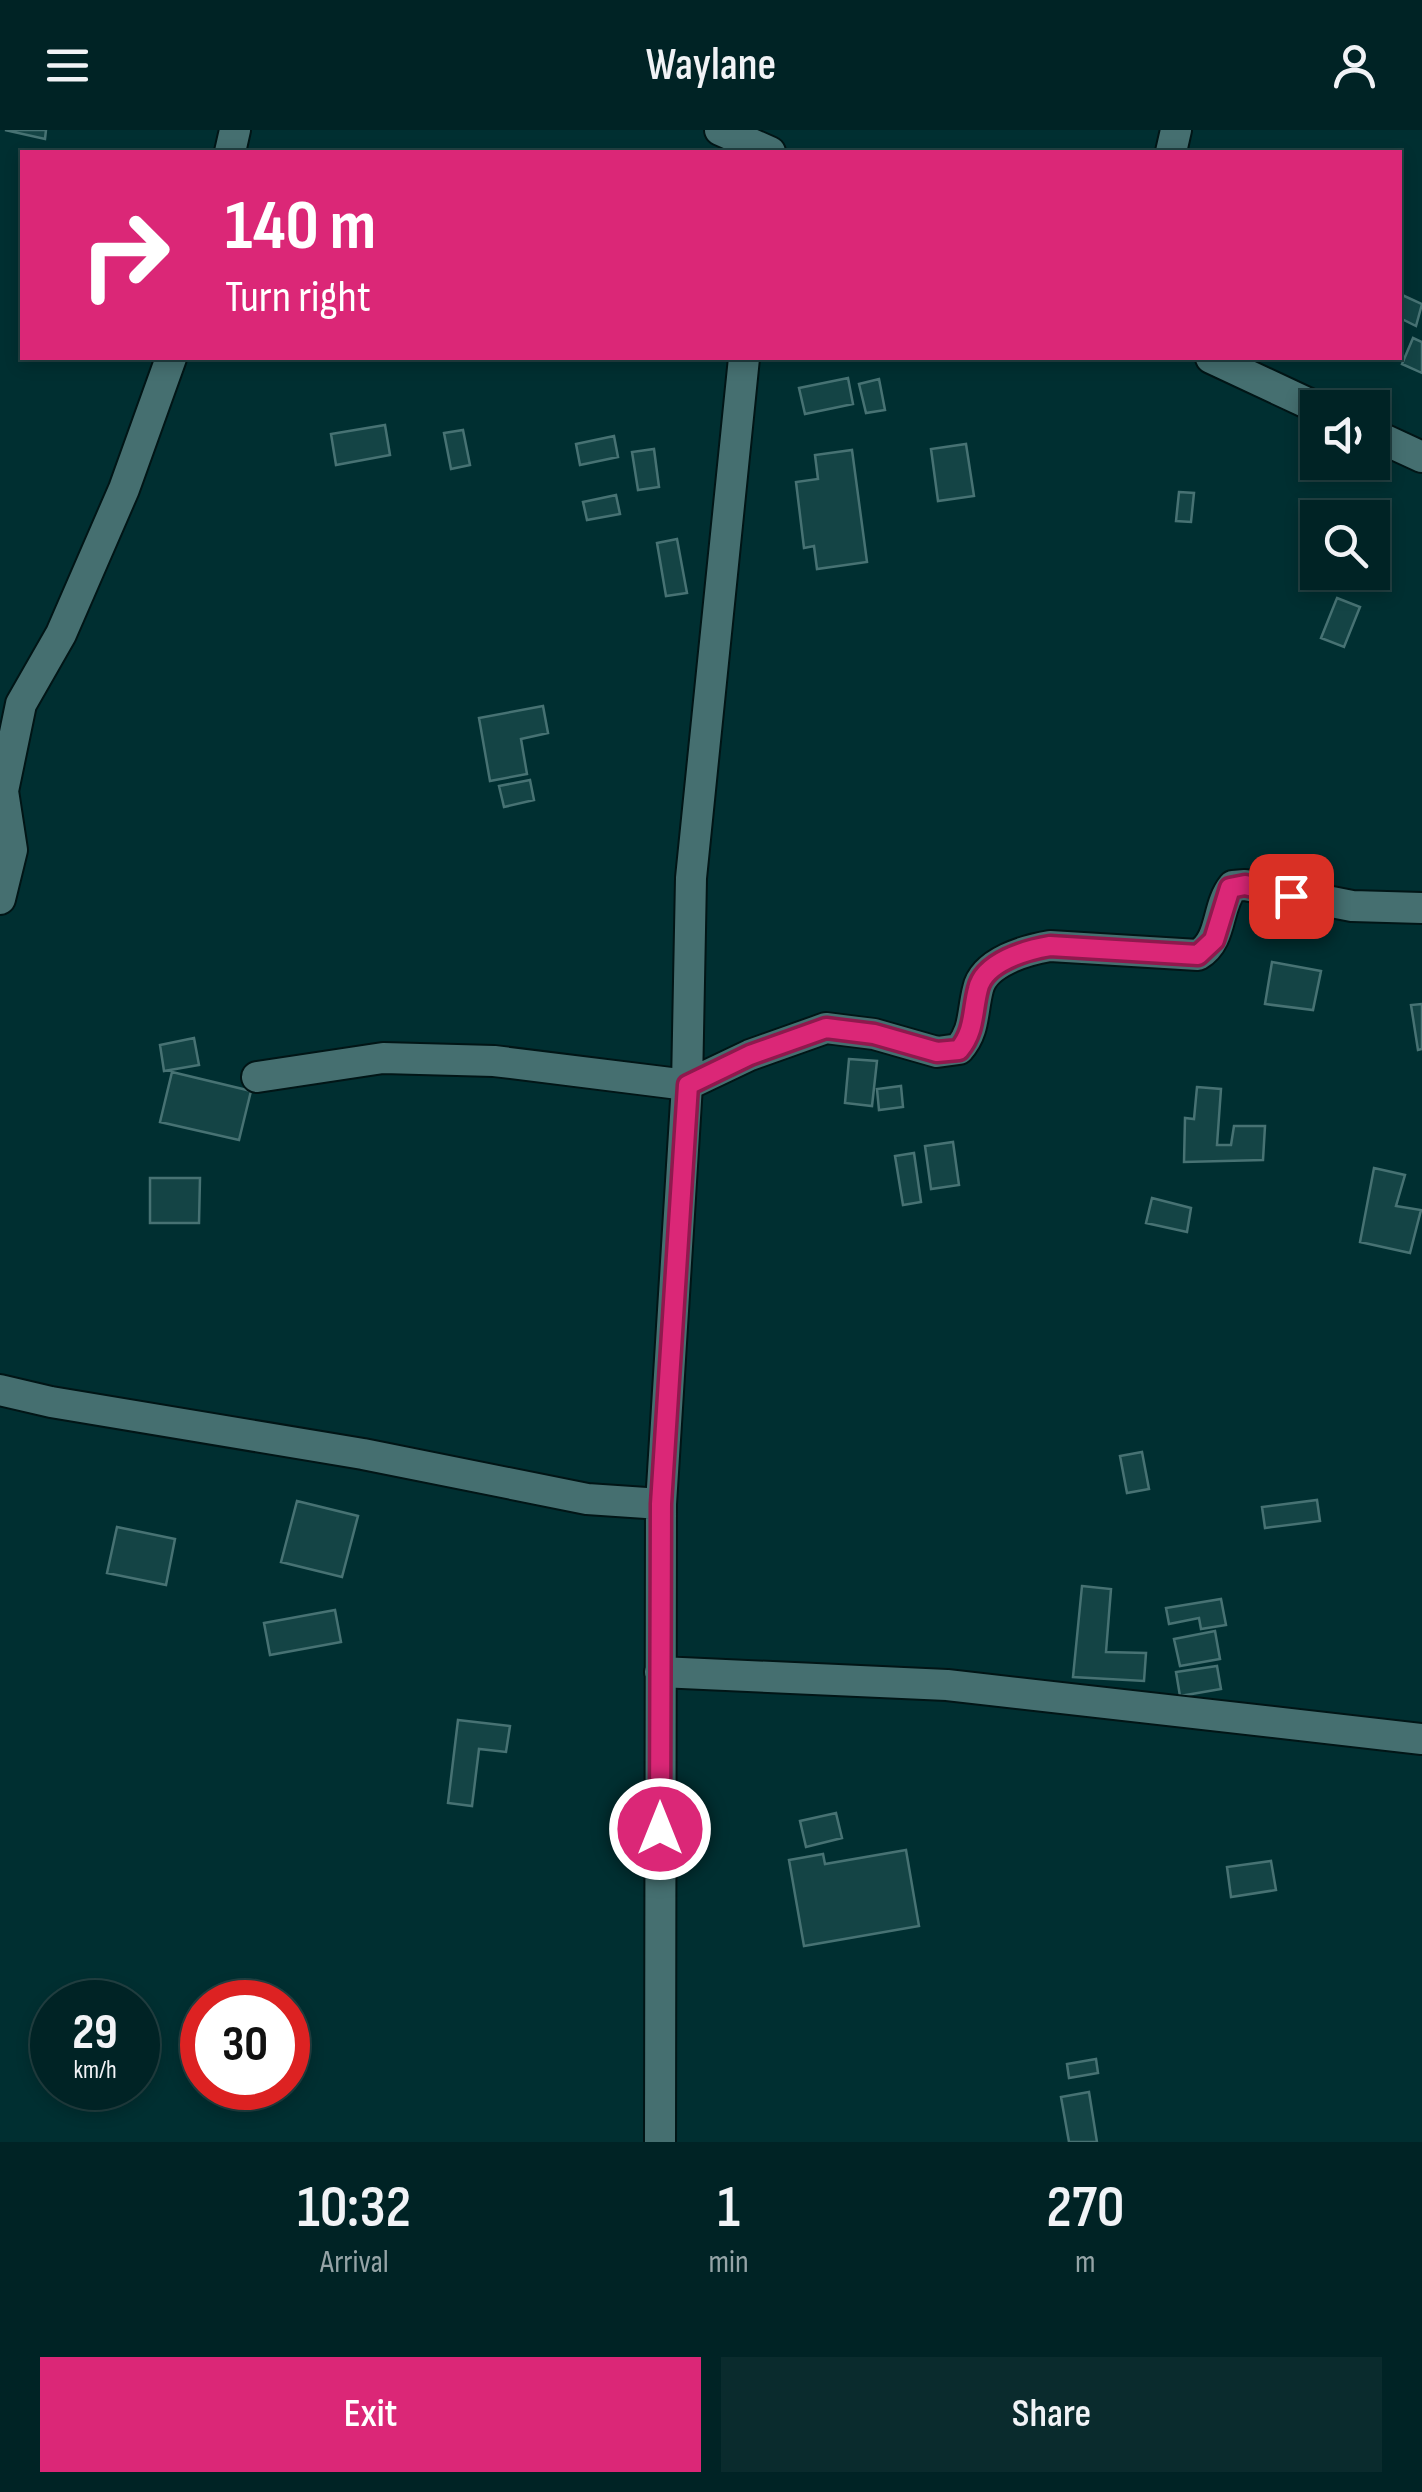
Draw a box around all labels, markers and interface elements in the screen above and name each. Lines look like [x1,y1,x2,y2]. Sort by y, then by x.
icon: menu [40,38,95,93]
text: Waylane [646,38,776,93]
icon: person [1327,38,1382,93]
text: 140 m [225,185,376,269]
icon: right [60,190,190,320]
text: Turn right [225,270,371,325]
map controls [1300,390,1390,590]
button: sound [1300,390,1390,480]
button: search [1300,500,1390,590]
pin [1249,854,1334,939]
icon: arrive [1264,869,1319,924]
position arrow [608,1777,712,1881]
speed limit sign: 30 [180,1980,310,2110]
text: 29 [72,2003,118,2063]
text: km/h [73,2055,117,2086]
text: 10:32 [297,2172,411,2244]
text: 1 [717,2172,740,2244]
text: 270 [1046,2172,1125,2244]
text: Arrival [320,2243,389,2282]
text: min [709,2243,749,2282]
text: m [1075,2243,1096,2282]
button: Exit [40,2357,701,2472]
button: Share [721,2357,1382,2472]

